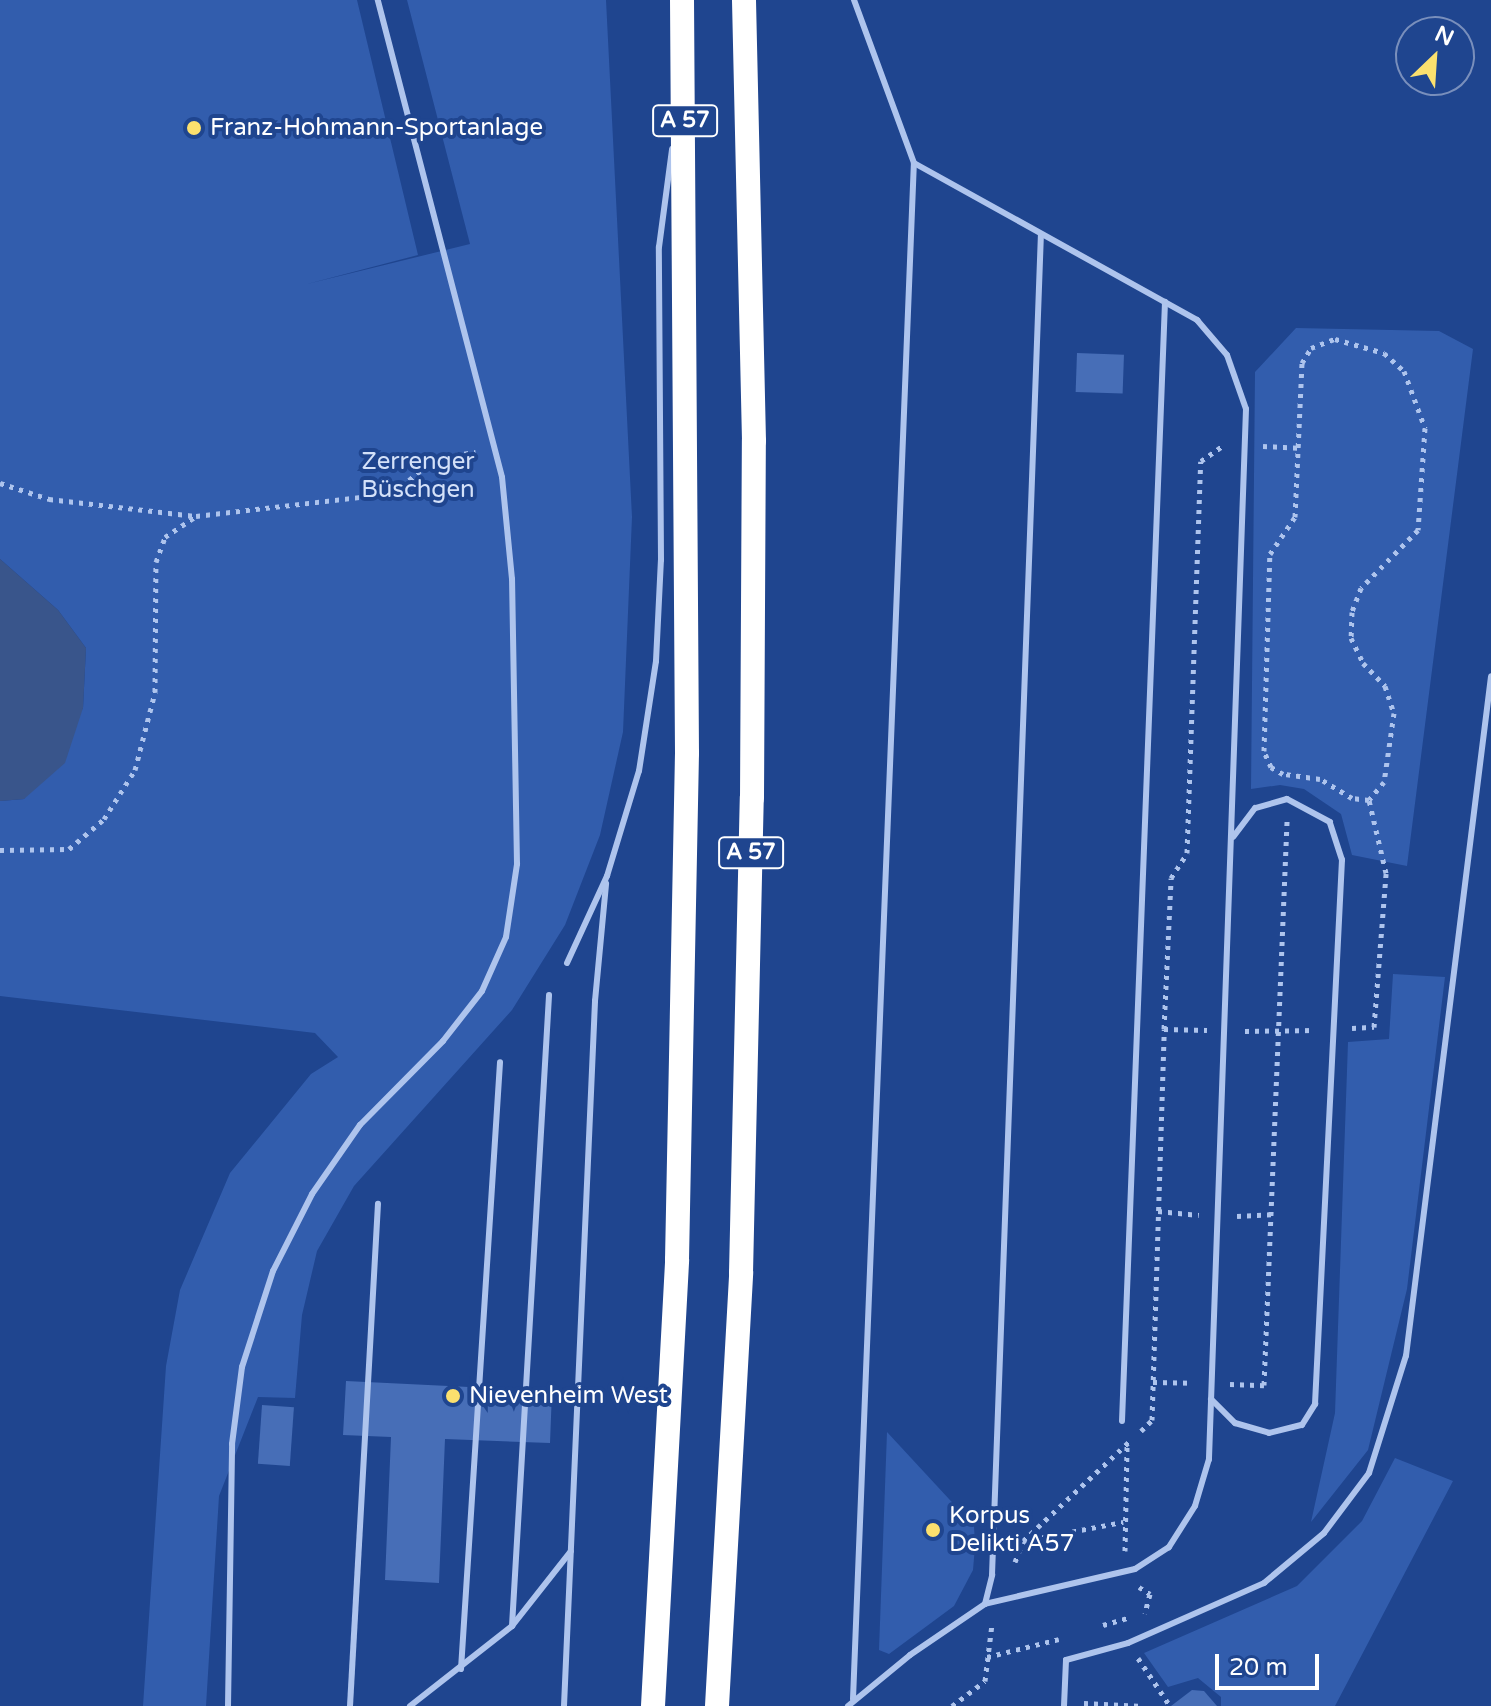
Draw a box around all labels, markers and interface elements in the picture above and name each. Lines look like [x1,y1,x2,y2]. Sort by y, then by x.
north arrow [1395,16,1475,96]
text: N [1431,21,1458,52]
road number: A 57 [651,103,719,139]
place label: Franz-Hohmann-Sportanlage [210,114,543,142]
marker: Franz-Hohmann-Sportanlage [185,119,203,137]
park label: Zerrenger Büschgen [361,448,475,504]
road number: A 57 [717,835,785,871]
place label: Nievenheim West [469,1382,668,1410]
marker: Nievenheim West [444,1387,462,1405]
place label: Korpus Delikti A57 [949,1502,1075,1558]
marker: Korpus Delikti A57 [924,1521,942,1539]
scale bar [1219,1638,1323,1688]
text: 20 m [1229,1653,1287,1682]

